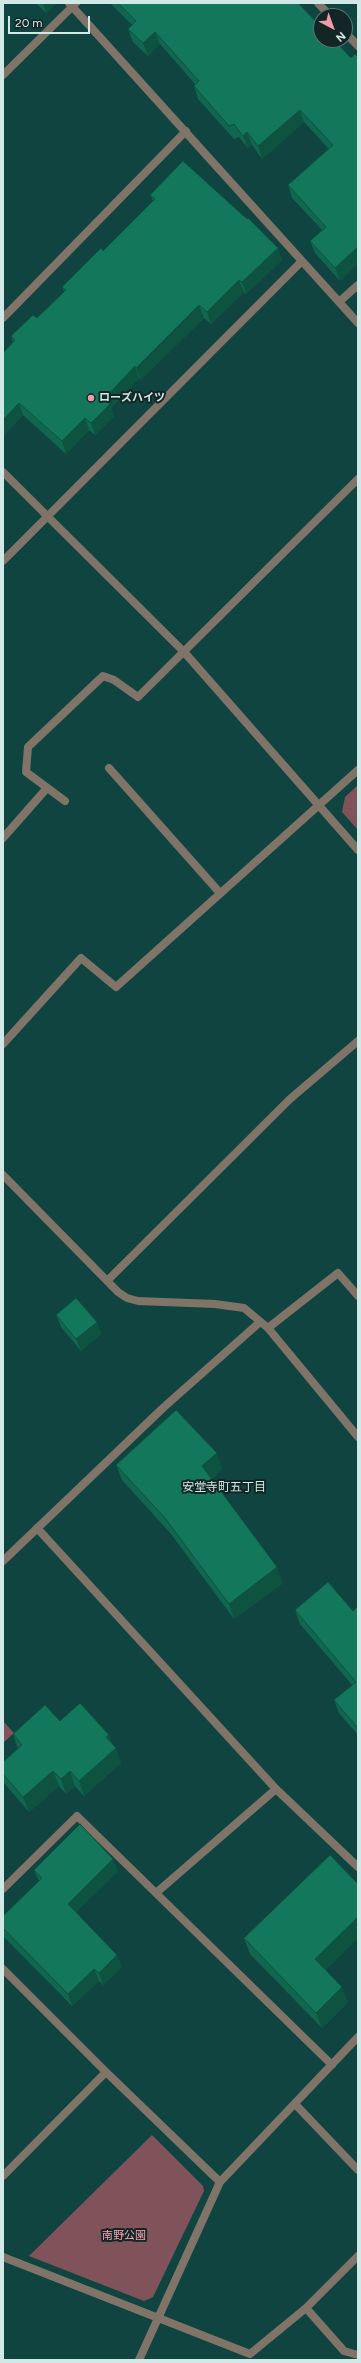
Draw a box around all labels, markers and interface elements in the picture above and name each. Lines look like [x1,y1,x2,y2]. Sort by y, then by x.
scale bar [10,8,92,34]
north arrow [313,8,353,48]
text: 20 m [15,16,43,30]
text: N [333,29,348,44]
place label: ローズハイツ [99,391,165,405]
marker: ローズハイツ [86,393,96,403]
district label: 安堂寺町五丁目 [182,1480,266,1494]
park label: 南野公園 [102,2229,146,2243]

